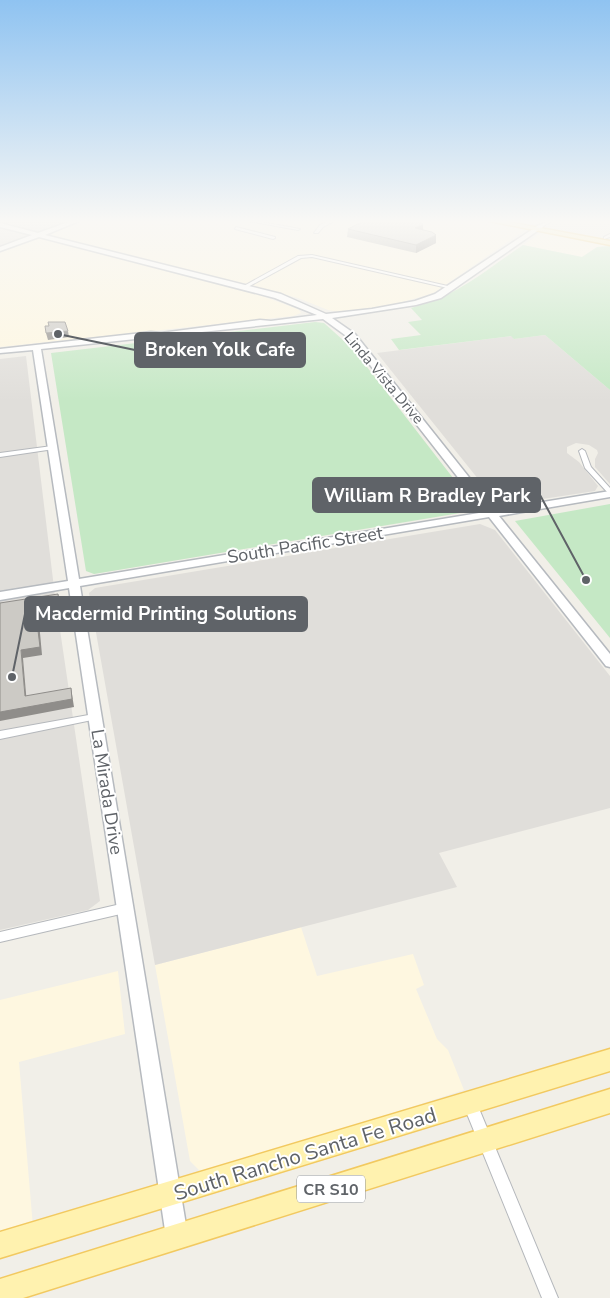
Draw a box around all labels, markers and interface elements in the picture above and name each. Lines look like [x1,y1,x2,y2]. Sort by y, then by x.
street label: Linda Vista Drive [340,328,428,428]
callout: Broken Yolk Cafe [135,333,305,367]
text: Broken Yolk Cafe [145,337,295,363]
callout: William R Bradley Park [313,478,540,512]
text: William R Bradley Park [324,483,531,509]
street label: South Pacific Street [225,521,385,569]
callout: Macdermid Printing Solutions [25,597,307,631]
text: Macdermid Printing Solutions [35,601,297,627]
street label: La Mirada Drive [85,728,129,856]
street label: South Rancho Santa Fe Road [170,1101,440,1207]
road number: CR S10 [297,1176,365,1202]

